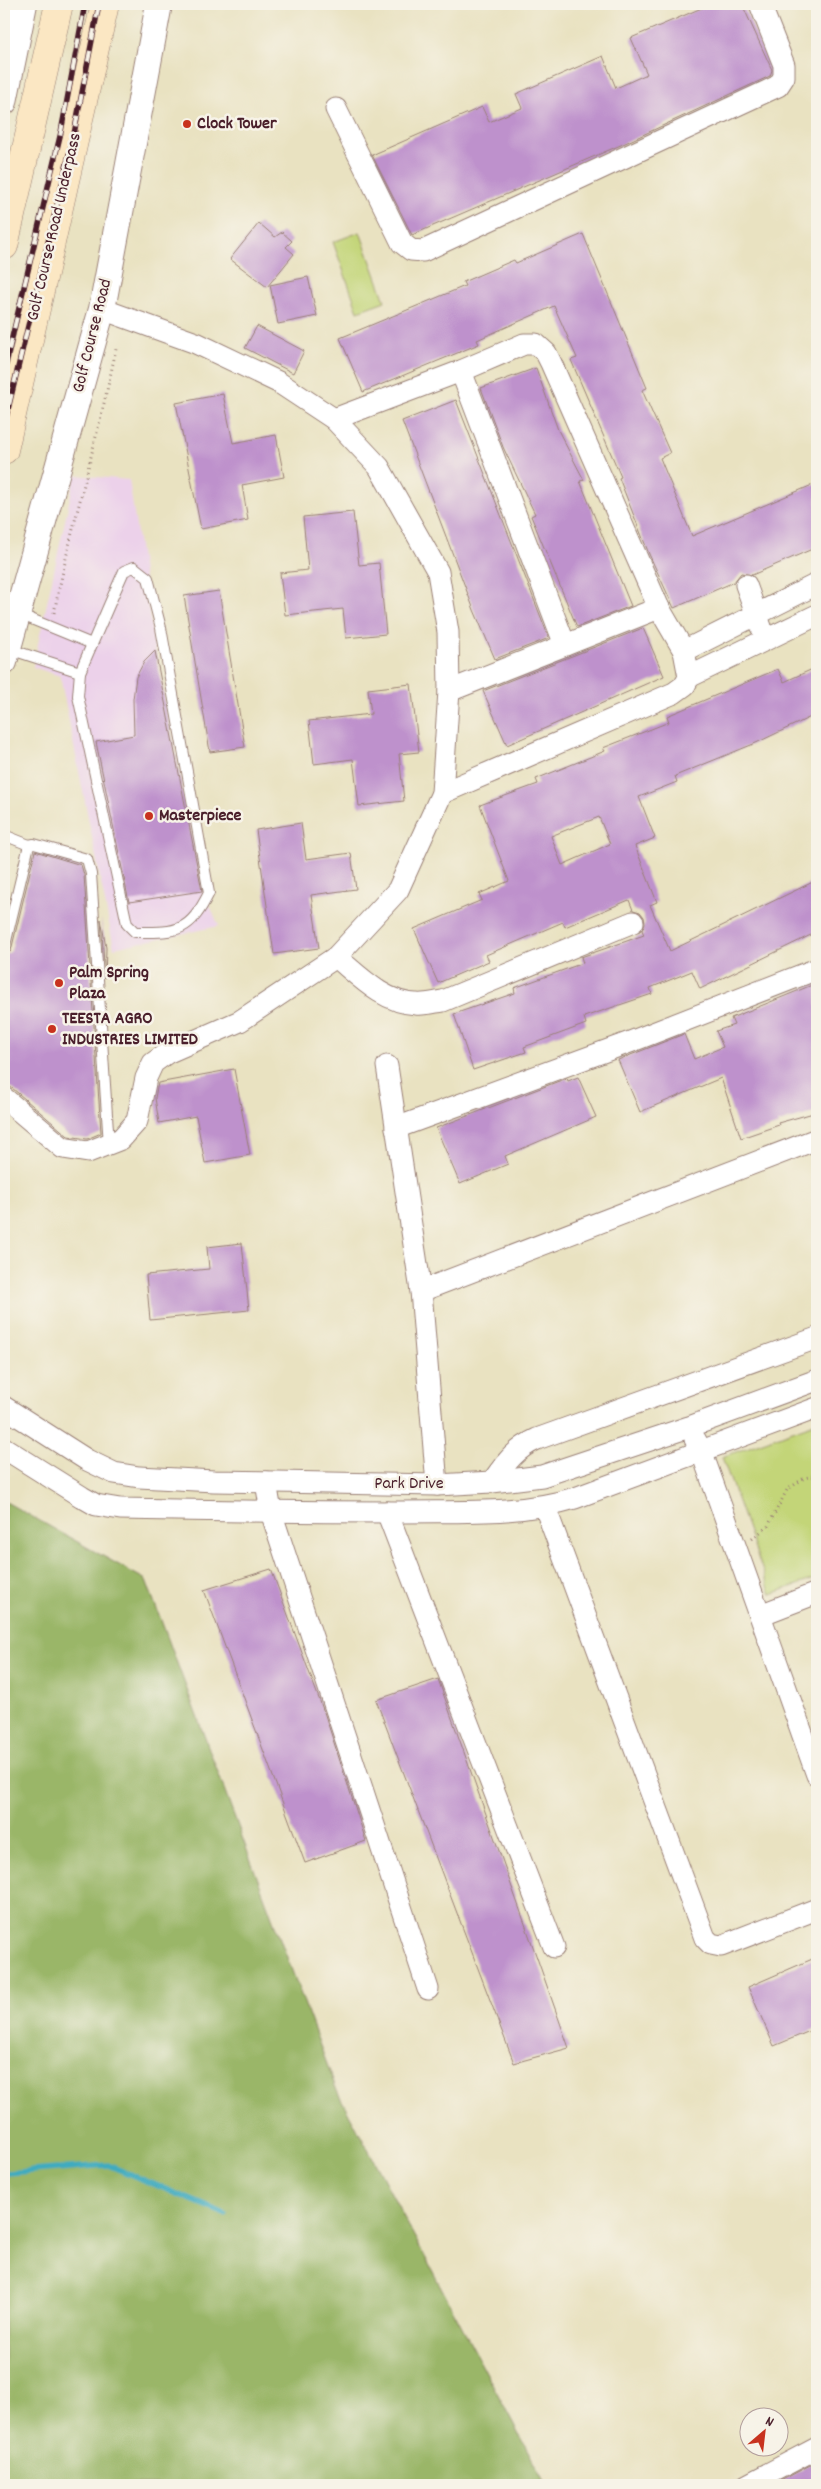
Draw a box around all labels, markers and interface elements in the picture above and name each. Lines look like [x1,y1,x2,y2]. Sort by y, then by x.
place label: Clock Tower [197,112,277,137]
marker: Clock Tower [181,118,193,130]
street label: Golf Course Road Underpass [21,130,89,324]
street label: Golf Course Road [67,276,119,396]
place label: Masterpiece [159,804,242,829]
marker: Masterpiece [143,810,155,822]
place label: Palm Spring Plaza [69,961,149,1007]
marker: Palm Spring Plaza [53,977,65,989]
place label: TEESTA AGRO INDUSTRIES LIMITED [62,1007,199,1053]
marker: TEESTA AGRO INDUSTRIES LIMITED [46,1023,58,1035]
street label: Park Drive [374,1472,444,1497]
north arrow [738,2406,788,2456]
text: N [761,2412,777,2433]

